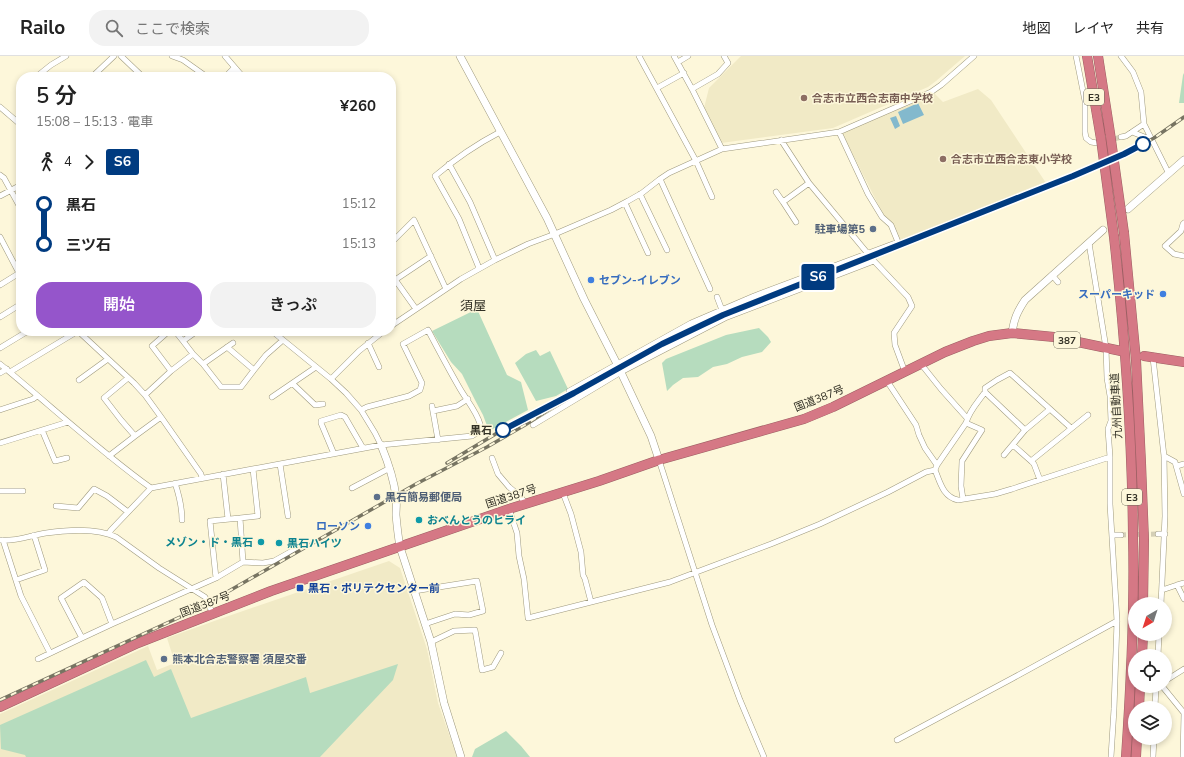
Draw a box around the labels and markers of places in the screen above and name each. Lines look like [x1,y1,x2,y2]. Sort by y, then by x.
place label: 合志市立西合志南中学校 [812,91,933,106]
marker: 合志市立西合志南中学校 [799,93,809,103]
unlabelled marker [1135,136,1151,152]
place label: 合志市立西合志東小学校 [951,152,1072,167]
marker: 合志市立西合志東小学校 [938,154,948,164]
place label: 駐車場第5 [814,222,865,237]
marker: 駐車場第5 [868,224,878,234]
place label: セブン-イレブン [599,273,681,288]
marker: セブン-イレブン [586,275,596,285]
place label: スーパーキッド [1078,287,1155,302]
marker: スーパーキッド [1158,289,1168,299]
marker: 黒石 [495,422,511,438]
place label: 黒石 [470,423,492,438]
place label: 黒石簡易郵便局 [385,490,462,505]
marker: 黒石簡易郵便局 [372,492,382,502]
place label: おべんとうのヒライ [427,513,526,528]
marker: おべんとうのヒライ [414,515,424,525]
place label: ローソン [316,519,360,534]
marker: ローソン [363,521,373,531]
place label: メゾン・ド・黒石 [165,535,253,550]
place label: 黒石ハイツ [287,536,342,551]
marker: メゾン・ド・黒石 [256,537,266,547]
marker: 黒石ハイツ [274,538,284,548]
place label: 黒石・ポリテクセンター前 [308,581,440,596]
marker: 黒石・ポリテクセンター前 [295,583,305,593]
place label: 熊本北合志警察署 須屋交番 [172,652,307,667]
marker: 熊本北合志警察署 須屋交番 [159,654,169,664]

